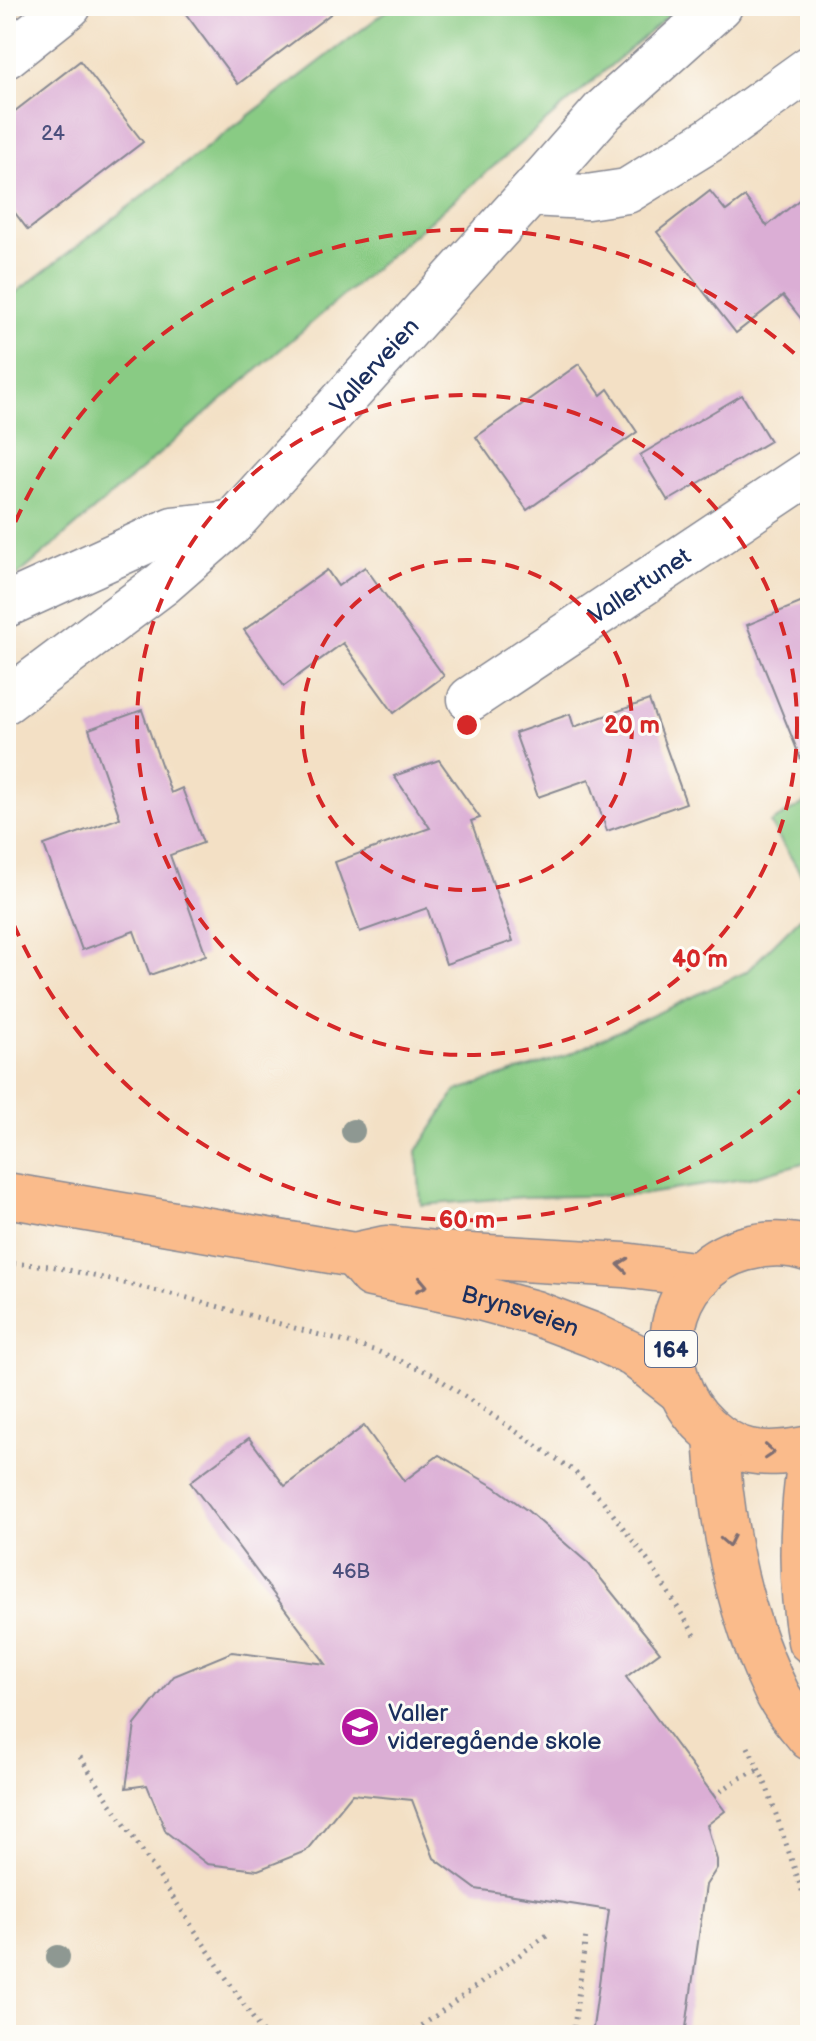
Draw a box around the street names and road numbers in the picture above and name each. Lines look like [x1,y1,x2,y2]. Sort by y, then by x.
street label: Vallerveien [324,312,425,420]
street label: Vallertunet [584,542,697,630]
street label: Brynsveien [458,1280,583,1343]
road number: 164 [645,1331,697,1367]

